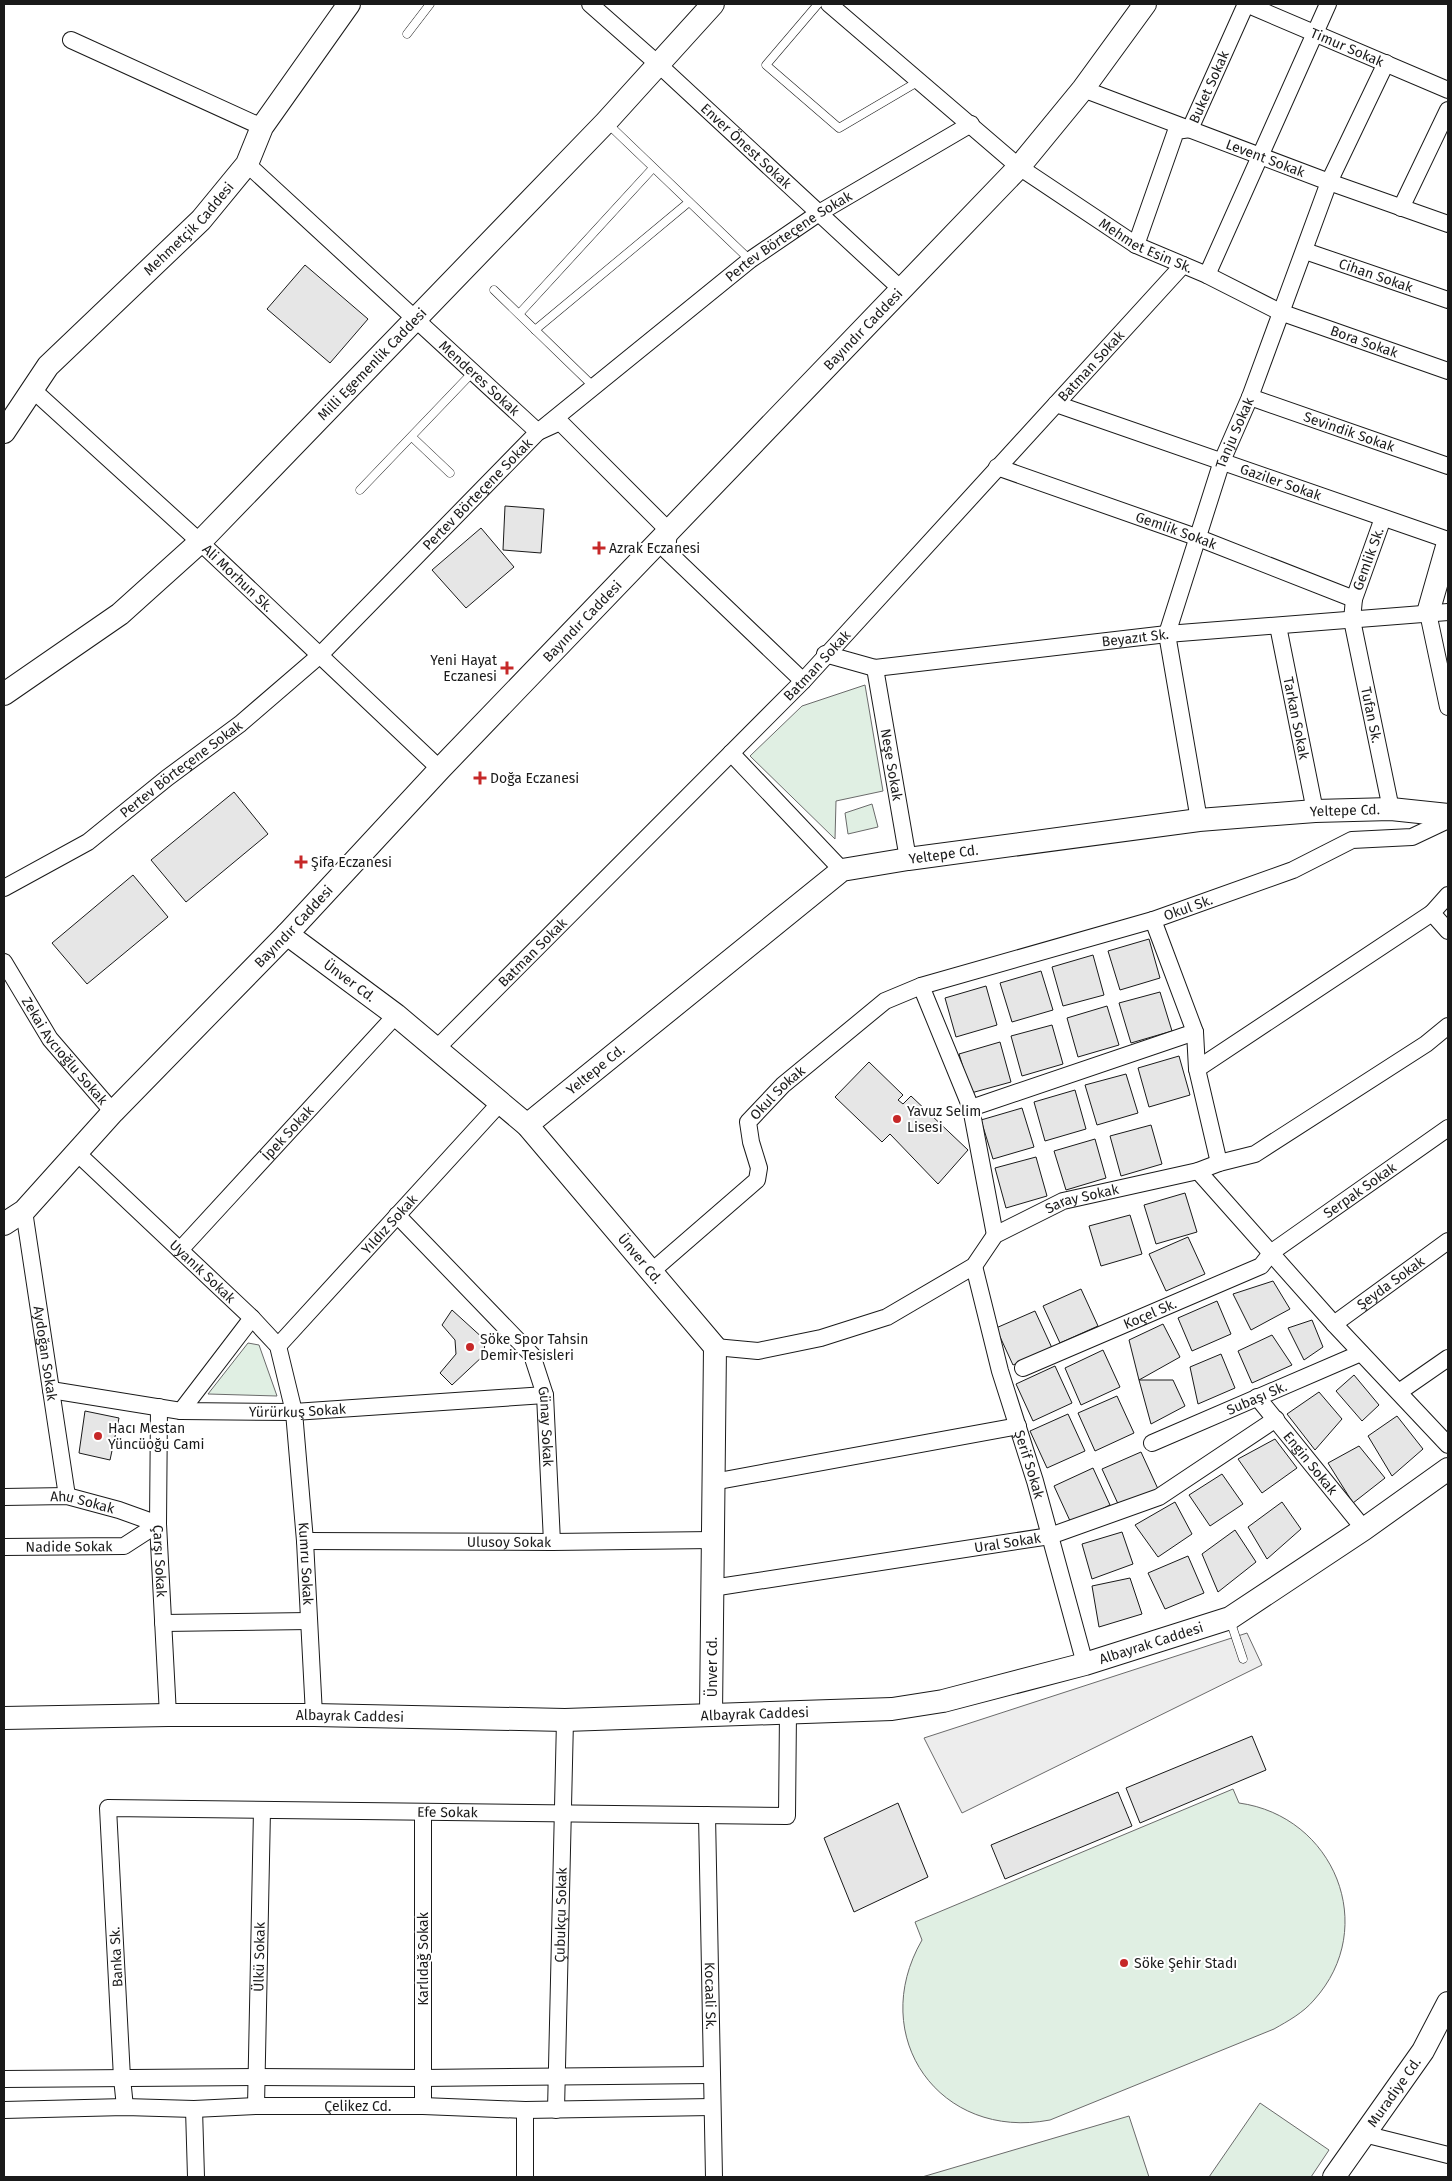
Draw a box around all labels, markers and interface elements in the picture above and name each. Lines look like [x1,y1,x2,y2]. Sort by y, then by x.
street label: Timur Sokak [1308,24,1387,71]
street label: Buket Sokak [1186,47,1233,126]
street label: Enver Önest Sokak [697,100,795,193]
street label: Levent Sokak [1223,136,1308,181]
street label: Mehmetçik Caddesi [140,179,238,279]
street label: Pertev Börteçene Sokak [722,187,856,286]
street label: Mehmet Esin Sk. [1096,215,1195,277]
street label: Cihan Sokak [1337,255,1416,297]
street label: Bayındır Caddesi [820,285,906,374]
street label: Milli Egemenlik Caddesi [314,305,430,424]
street label: Bora Sokak [1328,322,1401,362]
street label: Batman Sokak [1055,326,1129,405]
street label: Menderes Sokak [435,337,523,420]
street label: Tanju Sokak [1212,394,1258,471]
street label: Sevindik Sokak [1301,408,1397,456]
street label: Pertev Börteçene Sokak [419,434,537,554]
street label: Gaziler Sokak [1238,461,1324,505]
street label: Gemlik Sokak [1133,508,1220,554]
street label: Gemlik Sk. [1349,525,1388,593]
place label: Azrak Eczanesi [609,540,700,557]
street label: Ali Morhun Sk. [199,541,276,616]
marker: Azrak Eczanesi [593,542,605,554]
street label: Bayındır Caddesi [539,577,626,666]
street label: Batman Sokak [780,626,855,705]
street label: Beyazıt Sk. [1101,626,1170,651]
place label: Yeni Hayat Eczanesi [430,652,498,685]
marker: Yeni Hayat Eczanesi [501,662,513,674]
street label: Tarkan Sokak [1279,676,1313,762]
street label: Tufan Sk. [1357,685,1385,745]
street label: Pertev Börteçene Sokak [117,717,246,822]
street label: Neşe Sokak [877,727,906,803]
place label: Doğa Eczanesi [490,770,579,787]
marker: Doğa Eczanesi [474,772,486,784]
street label: Yeltepe Cd. [1309,801,1380,820]
street label: Yeltepe Cd. [908,842,979,868]
place label: Şifa Eczanesi [311,854,392,871]
marker: Şifa Eczanesi [295,856,307,868]
street label: Bayındır Caddesi [251,882,337,971]
street label: Okul Sk. [1161,891,1215,925]
street label: Batman Sokak [495,914,571,991]
street label: Ünver Cd. [320,955,379,1006]
street label: Zekai Avcıoğlu Sokak [18,994,112,1109]
street label: Yeltepe Cd. [563,1041,628,1099]
street label: Okul Sokak [747,1062,809,1124]
street label: İpek Sokak [258,1102,318,1164]
place label: Yavuz Selim Lisesi [907,1103,981,1136]
marker: Yavuz Selim Lisesi [891,1113,903,1125]
street label: Serpak Sokak [1320,1159,1400,1222]
street label: Saray Sokak [1042,1181,1121,1218]
street label: Yıldız Sokak [358,1191,422,1258]
street label: Ünver Cd. [614,1230,666,1287]
street label: Uyanık Sokak [166,1237,239,1307]
street label: Şeyda Sokak [1354,1252,1429,1313]
street label: Koçel Sk. [1121,1295,1179,1333]
street label: Aydoğan Sokak [29,1305,61,1403]
place label: Söke Spor Tahsin Demir Tesisleri [480,1331,588,1364]
marker: Söke Spor Tahsin Demir Tesisleri [464,1341,476,1353]
street label: Subaşı Sk. [1224,1378,1290,1419]
street label: Günay Sokak [534,1384,556,1468]
street label: Yürürkuş Sokak [249,1400,347,1421]
place label: Hacı Mestan Yüncüoğu Cami [108,1420,205,1453]
street label: Şerif Sokak [1010,1428,1048,1501]
street label: Engin Sokak [1279,1428,1341,1499]
marker: Hacı Mestan Yüncüoğu Cami [92,1430,104,1442]
street label: Ahu Sokak [50,1488,117,1518]
street label: Kumru Sokak [294,1521,316,1606]
street label: Çarşı Sokak [149,1524,170,1598]
street label: Ural Sokak [973,1529,1043,1557]
street label: Ulusoy Sokak [467,1534,552,1551]
street label: Nadide Sokak [26,1538,113,1556]
street label: Albayrak Caddesi [1097,1619,1205,1668]
street label: Ünver Cd. [703,1637,721,1697]
street label: Albayrak Caddesi [700,1704,809,1724]
street label: Albayrak Caddesi [296,1707,404,1726]
street label: Efe Sokak [417,1804,479,1821]
street label: Çubukçu Sokak [551,1866,571,1963]
street label: Karlıdağ Sokak [415,1911,432,2006]
street label: Ülkü Sokak [249,1921,269,1992]
street label: Banka Sk. [106,1926,127,1988]
place label: Söke Şehir Stadı [1134,1955,1237,1972]
marker: Söke Şehir Stadı [1118,1957,1130,1969]
street label: Kocaali Sk. [701,1962,719,2030]
street label: Muradiye Cd. [1364,2054,1425,2131]
street label: Çelikez Cd. [324,2098,391,2115]

